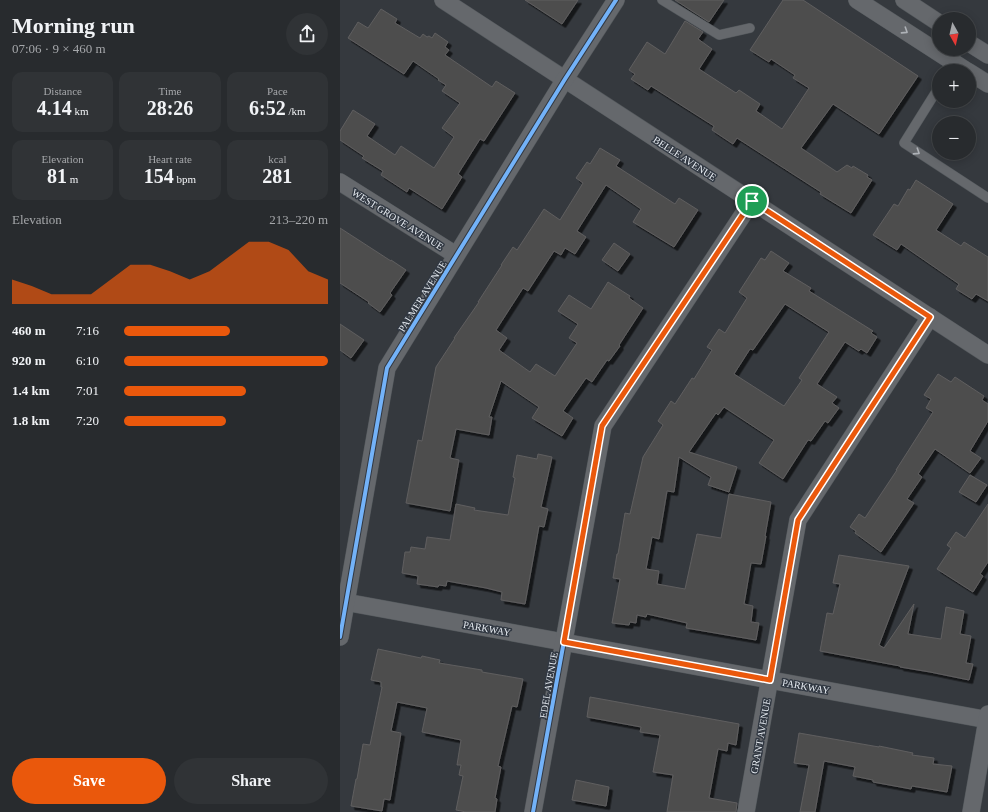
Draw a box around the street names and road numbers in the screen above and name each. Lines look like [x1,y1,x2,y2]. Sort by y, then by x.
street label: BELLE AVENUE [651,134,718,183]
street label: WEST GROVE AVENUE [350,187,445,252]
street label: PALMER AVENUE [396,259,449,334]
street label: PARKWAY [463,619,511,638]
street label: EDEL AVENUE [537,651,560,719]
street label: PARKWAY [782,677,830,696]
street label: GRANT AVENUE [748,698,773,774]

